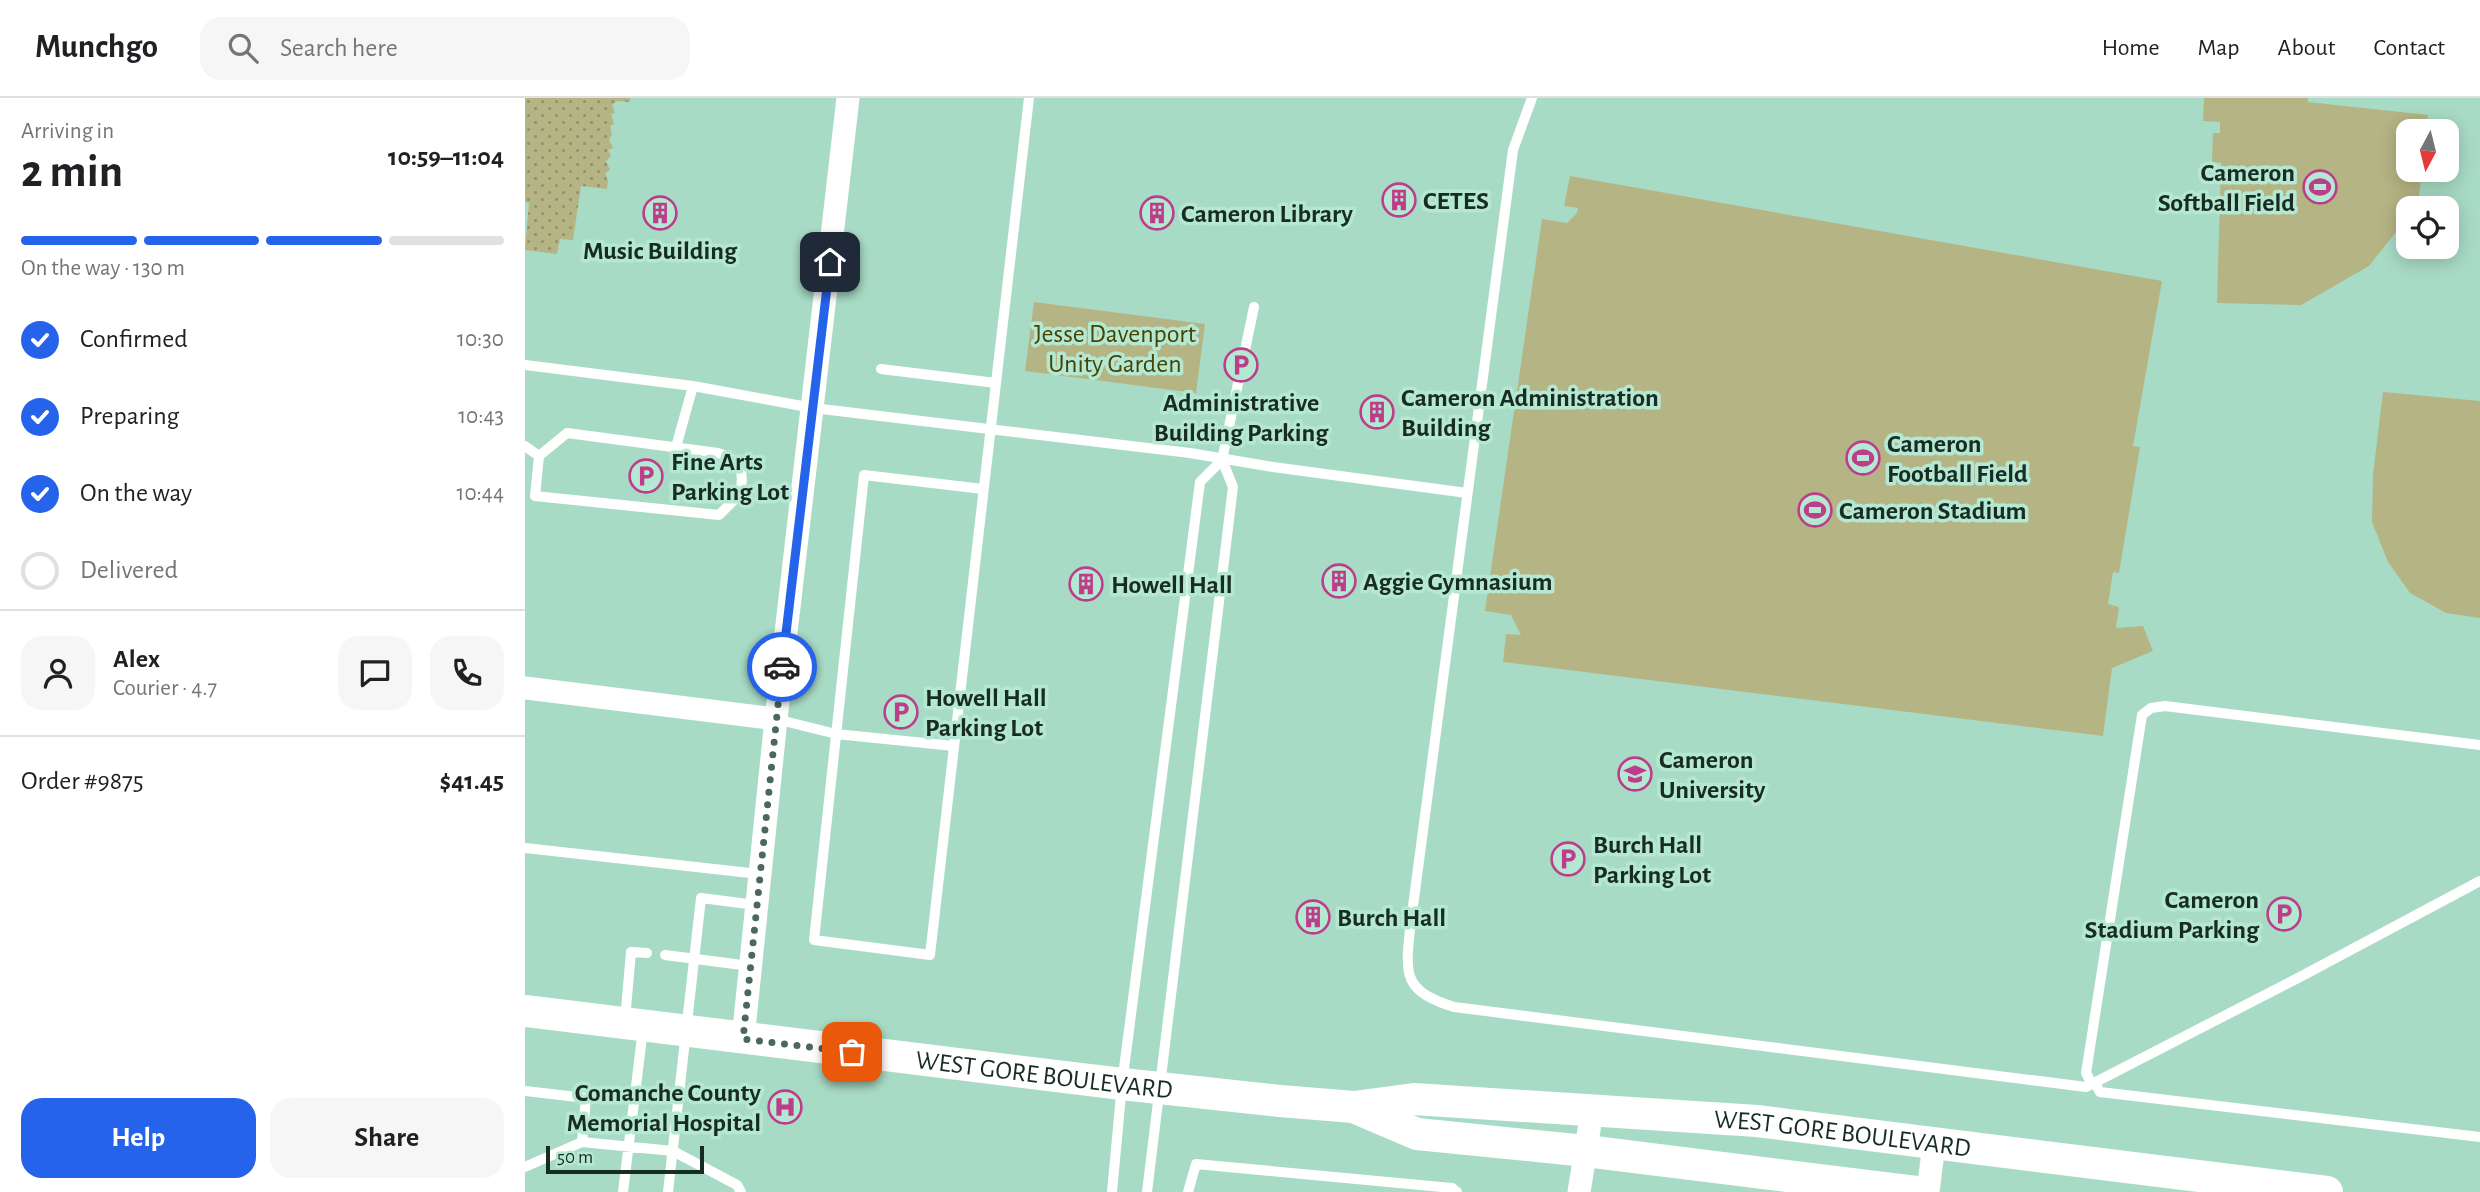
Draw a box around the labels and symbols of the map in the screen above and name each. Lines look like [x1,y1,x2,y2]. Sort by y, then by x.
north arrow [2396,119,2459,182]
place label: Cameron Softball Field [2158,160,2295,216]
sports icon: Cameron Softball Field [2301,168,2339,206]
building icon: CETES [1380,181,1418,219]
place label: CETES [1423,188,1489,214]
building icon: Music Building [641,194,679,232]
building icon: Cameron Library [1138,194,1176,232]
place label: Cameron Library [1181,201,1353,227]
pin [800,232,860,292]
place label: Music Building [583,238,738,264]
park label: Jesse Davenport Unity Garden [1034,321,1196,377]
parking icon: Administrative Building Parking [1222,346,1260,384]
place label: Cameron Administration Building [1401,385,1659,441]
place label: Administrative Building Parking [1154,390,1329,446]
building icon: Cameron Administration Building [1358,393,1396,431]
place label: Cameron Football Field [1887,431,2028,487]
sports icon: Cameron Football Field [1844,439,1882,477]
place label: Fine Arts Parking Lot [671,449,789,505]
parking icon: Fine Arts Parking Lot [627,457,665,495]
sports icon: Cameron Stadium [1796,491,1834,529]
place label: Cameron Stadium [1839,498,2027,524]
building icon: Aggie Gymnasium [1320,562,1358,600]
building icon: Howell Hall [1067,565,1105,603]
place label: Aggie Gymnasium [1363,569,1553,595]
place label: Howell Hall [1111,572,1233,598]
courier [747,632,817,702]
place label: Howell Hall Parking Lot [925,685,1047,741]
parking icon: Howell Hall Parking Lot [882,693,920,731]
place label: Cameron University [1659,747,1766,803]
school or university icon: Cameron University [1616,755,1654,793]
place label: Burch Hall Parking Lot [1593,832,1711,888]
parking icon: Burch Hall Parking Lot [1549,840,1587,878]
place label: Cameron Stadium Parking [2085,887,2260,943]
parking icon: Cameron Stadium Parking [2265,895,2303,933]
building icon: Burch Hall [1294,898,1332,936]
place label: Burch Hall [1337,905,1446,931]
pin [822,1022,882,1082]
street label: WEST GORE BOULEVARD [914,1047,1174,1103]
place label: Comanche County Memorial Hospital [567,1080,761,1136]
hospital icon: Comanche County Memorial Hospital [766,1088,804,1126]
street label: WEST GORE BOULEVARD [1713,1106,1972,1162]
scale bar [546,1143,703,1175]

